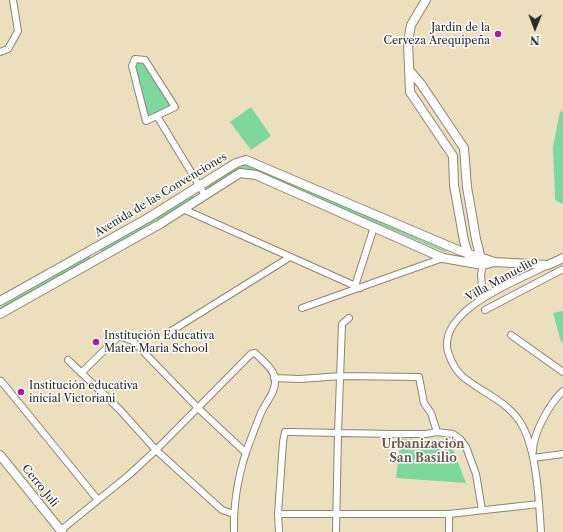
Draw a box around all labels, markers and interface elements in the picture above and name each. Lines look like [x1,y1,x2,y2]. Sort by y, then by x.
north arrow [515,8,555,48]
place label: Jardín de la Cerveza Arequipeña [383,21,490,47]
marker: Jardín de la Cerveza Arequipeña [493,29,503,39]
text: N [530,33,540,47]
street label: Avenida de las Convenciones [93,150,229,240]
street label: Villa Manuelito [464,254,540,304]
place label: Institución Educativa Mater Maria School [104,329,215,355]
marker: Institución Educativa Mater Maria School [91,337,101,347]
place label: Institución educativa inicial Victoriani [29,379,138,405]
marker: Institución educativa inicial Victoriani [16,387,26,397]
district label: Urbanización San Basilio [381,438,465,466]
street label: Cerro Juli [19,462,61,510]

